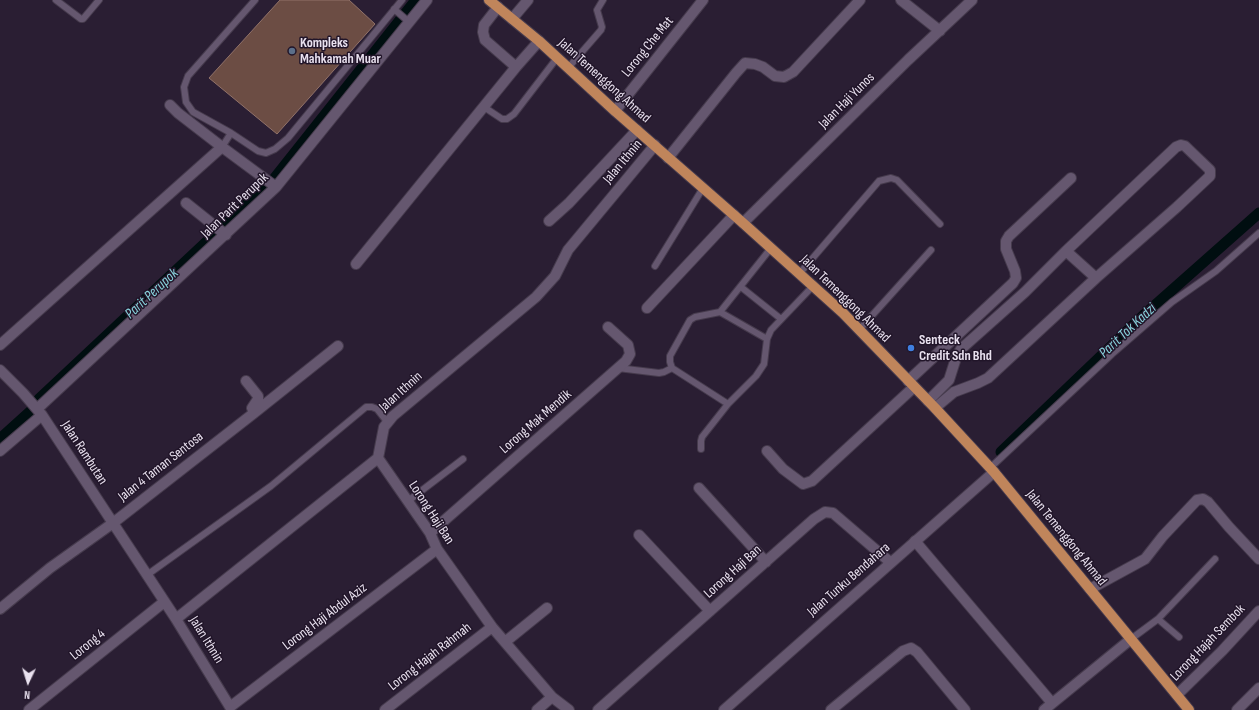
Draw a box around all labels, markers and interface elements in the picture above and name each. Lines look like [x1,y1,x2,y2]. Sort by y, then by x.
street label: Lorong Che Mat [619,13,677,81]
place label: Kompleks Mahkamah Muar [300,35,381,68]
street label: Jalan Temenggong Ahmad [554,35,654,127]
marker: Kompleks Mahkamah Muar [287,46,297,56]
street label: Jalan Haji Yunos [816,70,878,132]
street label: Jalan Ithnin [600,137,646,187]
street label: Jalan Parit Perupok [198,170,272,242]
street label: Jalan Temenggong Ahmad [797,252,893,346]
water label: Parit Perupok [122,265,182,323]
water label: Parit Tok Kadzi [1096,300,1160,362]
place label: Senteck Credit Sdn Bhd [919,332,992,364]
marker: Senteck Credit Sdn Bhd [906,343,916,353]
street label: Jalan Ithnin [376,368,426,416]
street label: Lorong Mak Mendik [497,386,575,458]
street label: Jalan Rambutan [57,418,111,488]
street label: Jalan 4 Taman Sentosa [115,429,207,505]
street label: Lorong Haji Ban [404,478,458,548]
street label: Jalan Temenggong Ahmad [1022,487,1110,589]
street label: Jalan Tunku Bendahara [804,540,894,620]
street label: Lorong Haji Ban [701,542,765,602]
street label: Lorong Haji Abdul Aziz [279,580,371,654]
street label: Lorong Hajah Sembok [1167,601,1249,685]
street label: Jalan Ithnin [185,613,227,667]
street label: Lorong Hajah Rahmah [385,619,475,695]
street label: Lorong 4 [67,626,109,664]
north arrow [8,662,48,702]
text: N [24,688,31,701]

